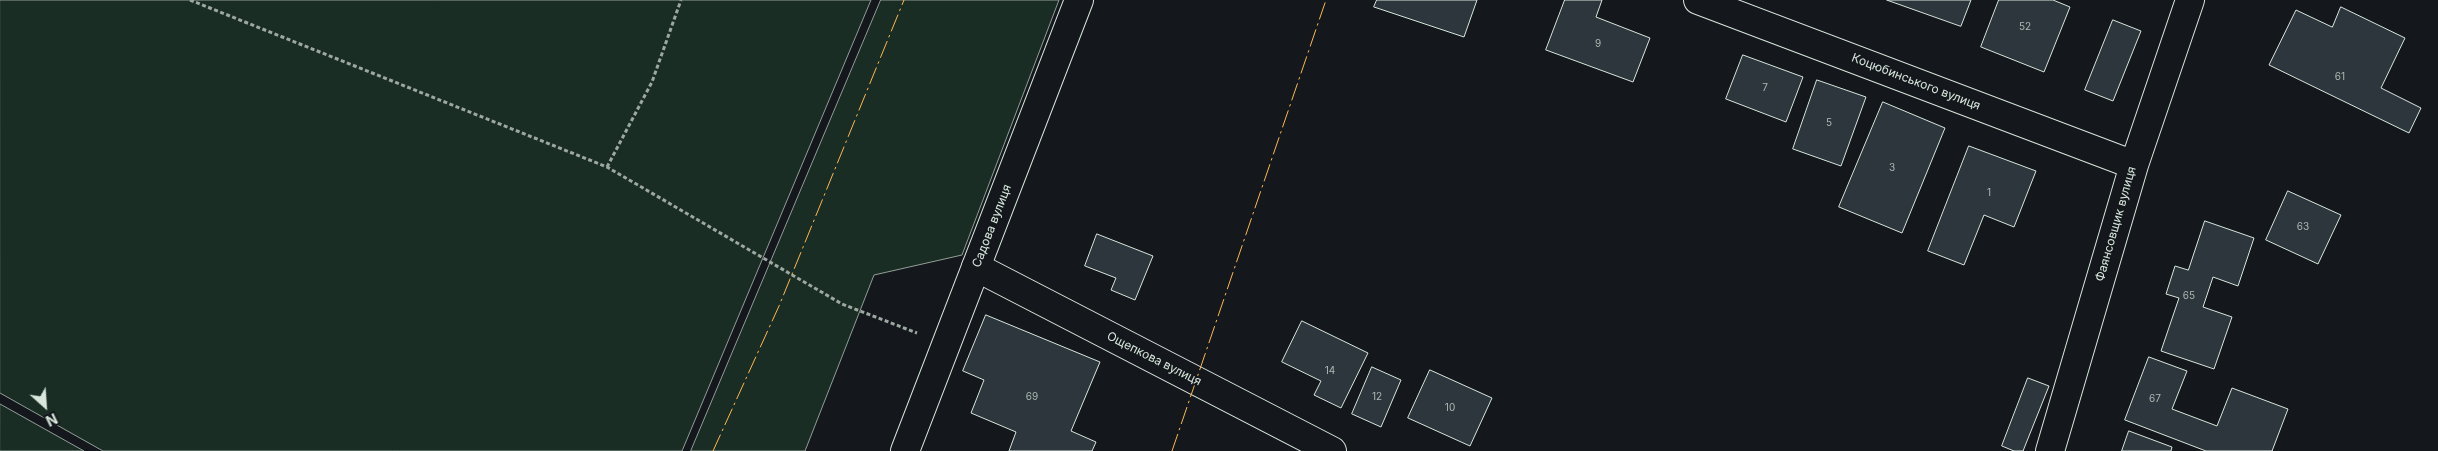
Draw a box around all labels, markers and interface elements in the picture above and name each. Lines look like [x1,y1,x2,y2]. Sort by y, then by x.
house number: 52 [2019,21,2031,33]
house number: 9 [1595,38,1601,50]
street label: Коцюбинського вулиця [1850,51,1982,113]
house number: 61 [2335,71,2345,83]
house number: 7 [1762,82,1768,94]
house number: 5 [1826,117,1832,129]
house number: 3 [1889,162,1895,174]
street label: Фаянсовщик вулиця [2093,165,2139,283]
street label: Садова вулиця [970,182,1014,270]
house number: 1 [1987,187,1991,199]
house number: 63 [2297,221,2309,233]
house number: 65 [2183,290,2195,302]
street label: Ощепкова вулиця [1104,329,1204,389]
house number: 14 [1325,365,1335,377]
north arrow [20,381,70,431]
house number: 69 [1026,391,1038,403]
house number: 12 [1372,391,1382,403]
house number: 67 [2149,393,2161,405]
house number: 10 [1445,402,1455,414]
text: N [43,410,60,430]

